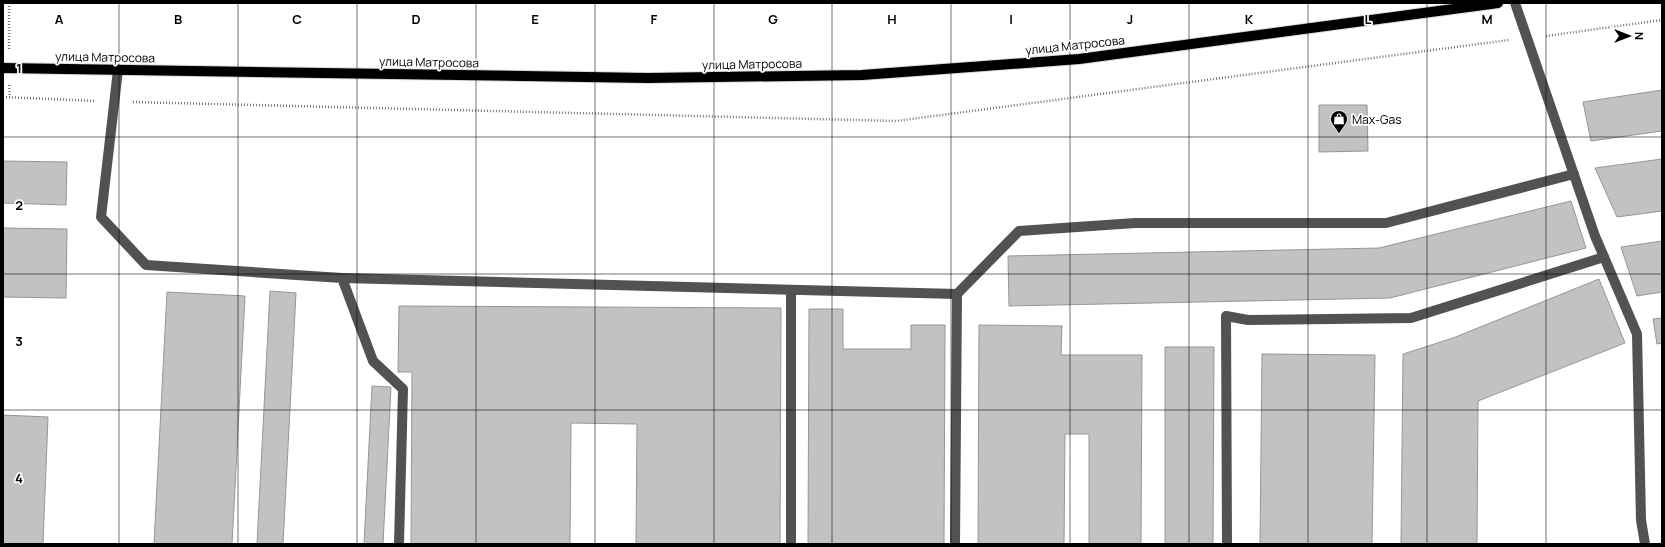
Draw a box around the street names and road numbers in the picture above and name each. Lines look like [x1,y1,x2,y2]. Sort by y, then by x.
street label: улица Матросова [1024,31,1126,59]
street label: улица Матросова [55,48,155,66]
street label: улица Матросова [379,53,479,71]
street label: улица Матросова [702,55,802,73]

